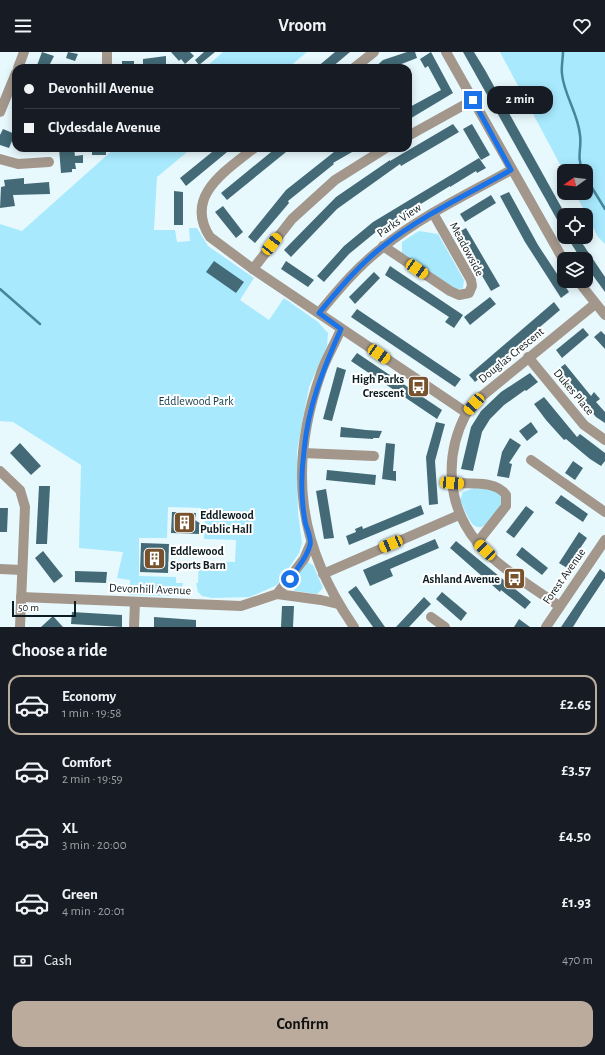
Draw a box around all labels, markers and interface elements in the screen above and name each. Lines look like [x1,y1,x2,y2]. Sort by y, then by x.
icon: menu [12,15,34,37]
icon: heart [571,15,593,37]
text: Vroom [278,17,327,35]
text: Devonhill Avenue [48,81,154,96]
callout: 2 min [487,86,553,114]
route end [464,91,482,109]
text: 2 min [506,93,534,106]
text: Clydesdale Avenue [48,120,160,135]
north arrow [557,164,593,200]
map controls [557,164,593,288]
street label: Parks View [375,201,423,239]
button: locate [557,208,593,244]
street label: Meadowside [448,220,486,278]
car [260,231,284,257]
button: layers [557,252,593,288]
car [404,257,430,281]
street label: Douglas Crescent [476,325,546,385]
car [366,342,392,366]
street label: Dukes Place [551,367,597,417]
place label: High Parks Crescent [352,373,404,399]
bus stop icon: High Parks Crescent [406,373,432,399]
car [462,391,486,417]
park label: Eddlewood Park [158,395,234,407]
car [440,476,464,490]
building icon: Eddlewood Public Hall [172,509,198,535]
place label: Eddlewood Public Hall [200,509,254,535]
car [378,534,404,554]
car [472,537,498,563]
building icon: Eddlewood Sports Barn [141,545,167,571]
place label: Eddlewood Sports Barn [170,545,226,571]
street label: Forest Avenue [540,546,588,606]
bus stop icon: Ashland Avenue [502,566,528,592]
route start [281,570,299,588]
place label: Ashland Avenue [422,573,500,585]
street label: Devonhill Avenue [109,582,191,596]
scale bar [12,599,76,618]
text: 50 m [18,602,39,613]
text: Choose a ride [12,642,107,660]
icon: car [14,687,50,723]
text: Economy [62,689,116,704]
text: £2.65 [560,697,591,712]
text: 1 min · 19:58 [62,707,121,720]
icon: car [14,753,50,789]
text: Comfort [62,755,111,770]
text: £3.57 [561,763,591,778]
text: 2 min · 19:59 [62,773,123,786]
icon: car [14,819,50,855]
text: XL [62,821,78,836]
text: £4.50 [559,829,591,844]
text: 3 min · 20:00 [62,839,127,852]
icon: car [14,885,50,921]
text: Green [62,887,98,902]
text: £1.93 [562,895,591,910]
text: 4 min · 20:01 [62,905,125,918]
icon: cash [12,950,34,972]
text: Cash [44,953,72,968]
text: 470 m [562,954,593,967]
button: Confirm [12,1001,593,1047]

